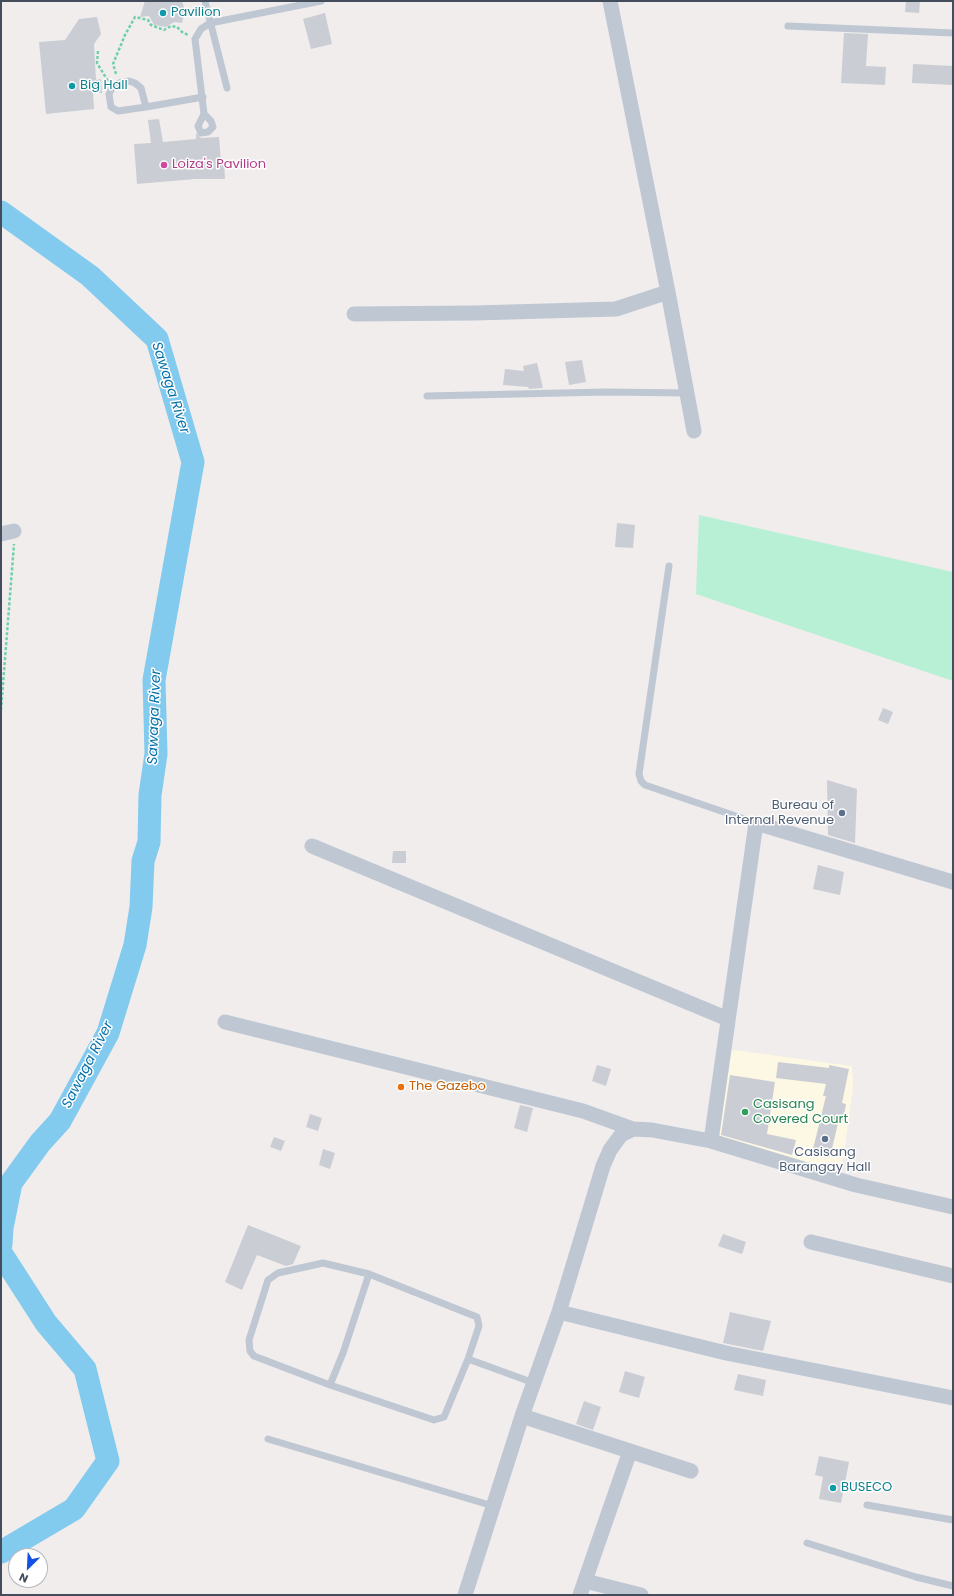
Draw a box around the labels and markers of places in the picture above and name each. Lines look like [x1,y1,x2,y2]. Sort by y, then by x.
place label: Pavilion [171,5,221,21]
marker: Pavilion [158,8,168,18]
place label: Big Hall [80,78,128,94]
marker: Big Hall [67,81,77,91]
place label: Loiza's Pavilion [172,157,266,173]
marker: Loiza's Pavilion [159,160,169,170]
place label: Bureau of Internal Revenue [725,798,834,829]
marker: Bureau of Internal Revenue [837,808,847,818]
place label: The Gazebo [409,1079,486,1095]
marker: The Gazebo [396,1082,406,1092]
place label: Casisang Covered Court [753,1097,848,1128]
marker: Casisang Covered Court [740,1107,750,1117]
marker: Casisang Barangay Hall [820,1134,830,1144]
place label: Casisang Barangay Hall [779,1145,871,1176]
place label: BUSECO [841,1480,892,1496]
marker: BUSECO [828,1483,838,1493]

